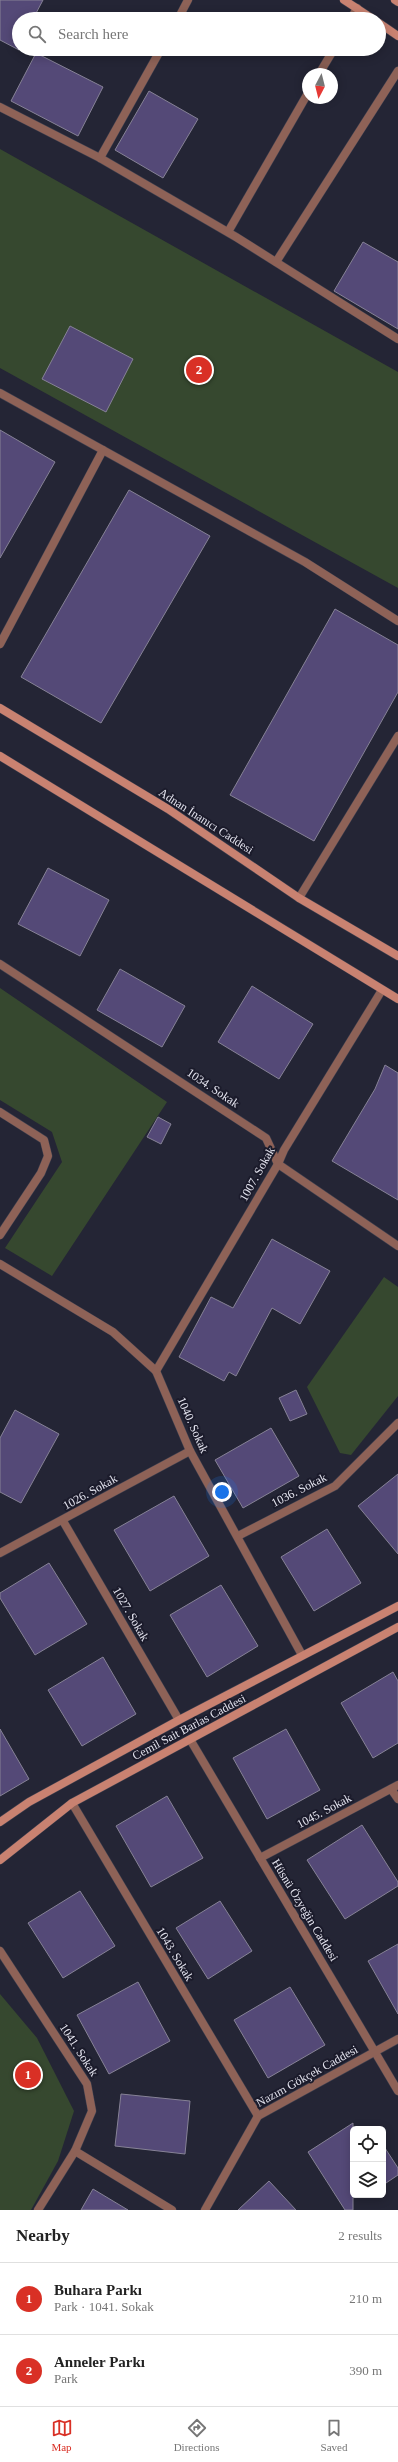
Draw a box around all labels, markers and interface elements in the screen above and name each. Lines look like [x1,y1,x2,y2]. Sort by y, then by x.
search box [12,12,386,56]
icon: search [26,23,48,45]
text: Search here [58,26,128,42]
north arrow [302,68,338,104]
pin: 2 [186,355,212,385]
street label: Adnan İnanıcı Caddesi [156,785,256,857]
street label: 1034. Sokak [184,1065,242,1111]
street label: 1007. Sokak [236,1144,278,1204]
street label: 1040. Sokak [174,1395,212,1455]
street label: 1036. Sokak [269,1470,329,1510]
street label: 1026. Sokak [60,1471,120,1513]
your location [212,1482,232,1502]
street label: 1027. Sokak [110,1585,152,1643]
street label: Cemil Sait Barlas Caddesi [130,1691,249,1763]
street label: 1045. Sokak [294,1791,354,1831]
street label: Hüsnü Özyeğin Caddesi [269,1856,341,1964]
street label: 1043. Sokak [154,1925,196,1983]
street label: 1041. Sokak [57,2021,101,2079]
street label: Nazım Gökçek Caddesi [254,2042,361,2110]
pin: 1 [15,2060,41,2090]
map controls [350,2126,386,2198]
button: locate [350,2126,386,2162]
button: layers [350,2162,386,2198]
text: Nearby [16,2226,70,2245]
text: 2 results [338,2228,382,2243]
text: Buhara Parkı [54,2282,142,2298]
text: 1 [26,2291,32,2306]
text: 210 m [349,2291,382,2306]
text: Park · 1041. Sokak [54,2299,154,2314]
text: Anneler Parkı [54,2354,145,2370]
text: 2 [26,2363,32,2378]
text: 390 m [349,2363,382,2378]
text: Park [54,2371,78,2386]
tab: Map [51,2417,73,2453]
tab: Directions [174,2417,219,2453]
tab: Saved [321,2417,347,2453]

